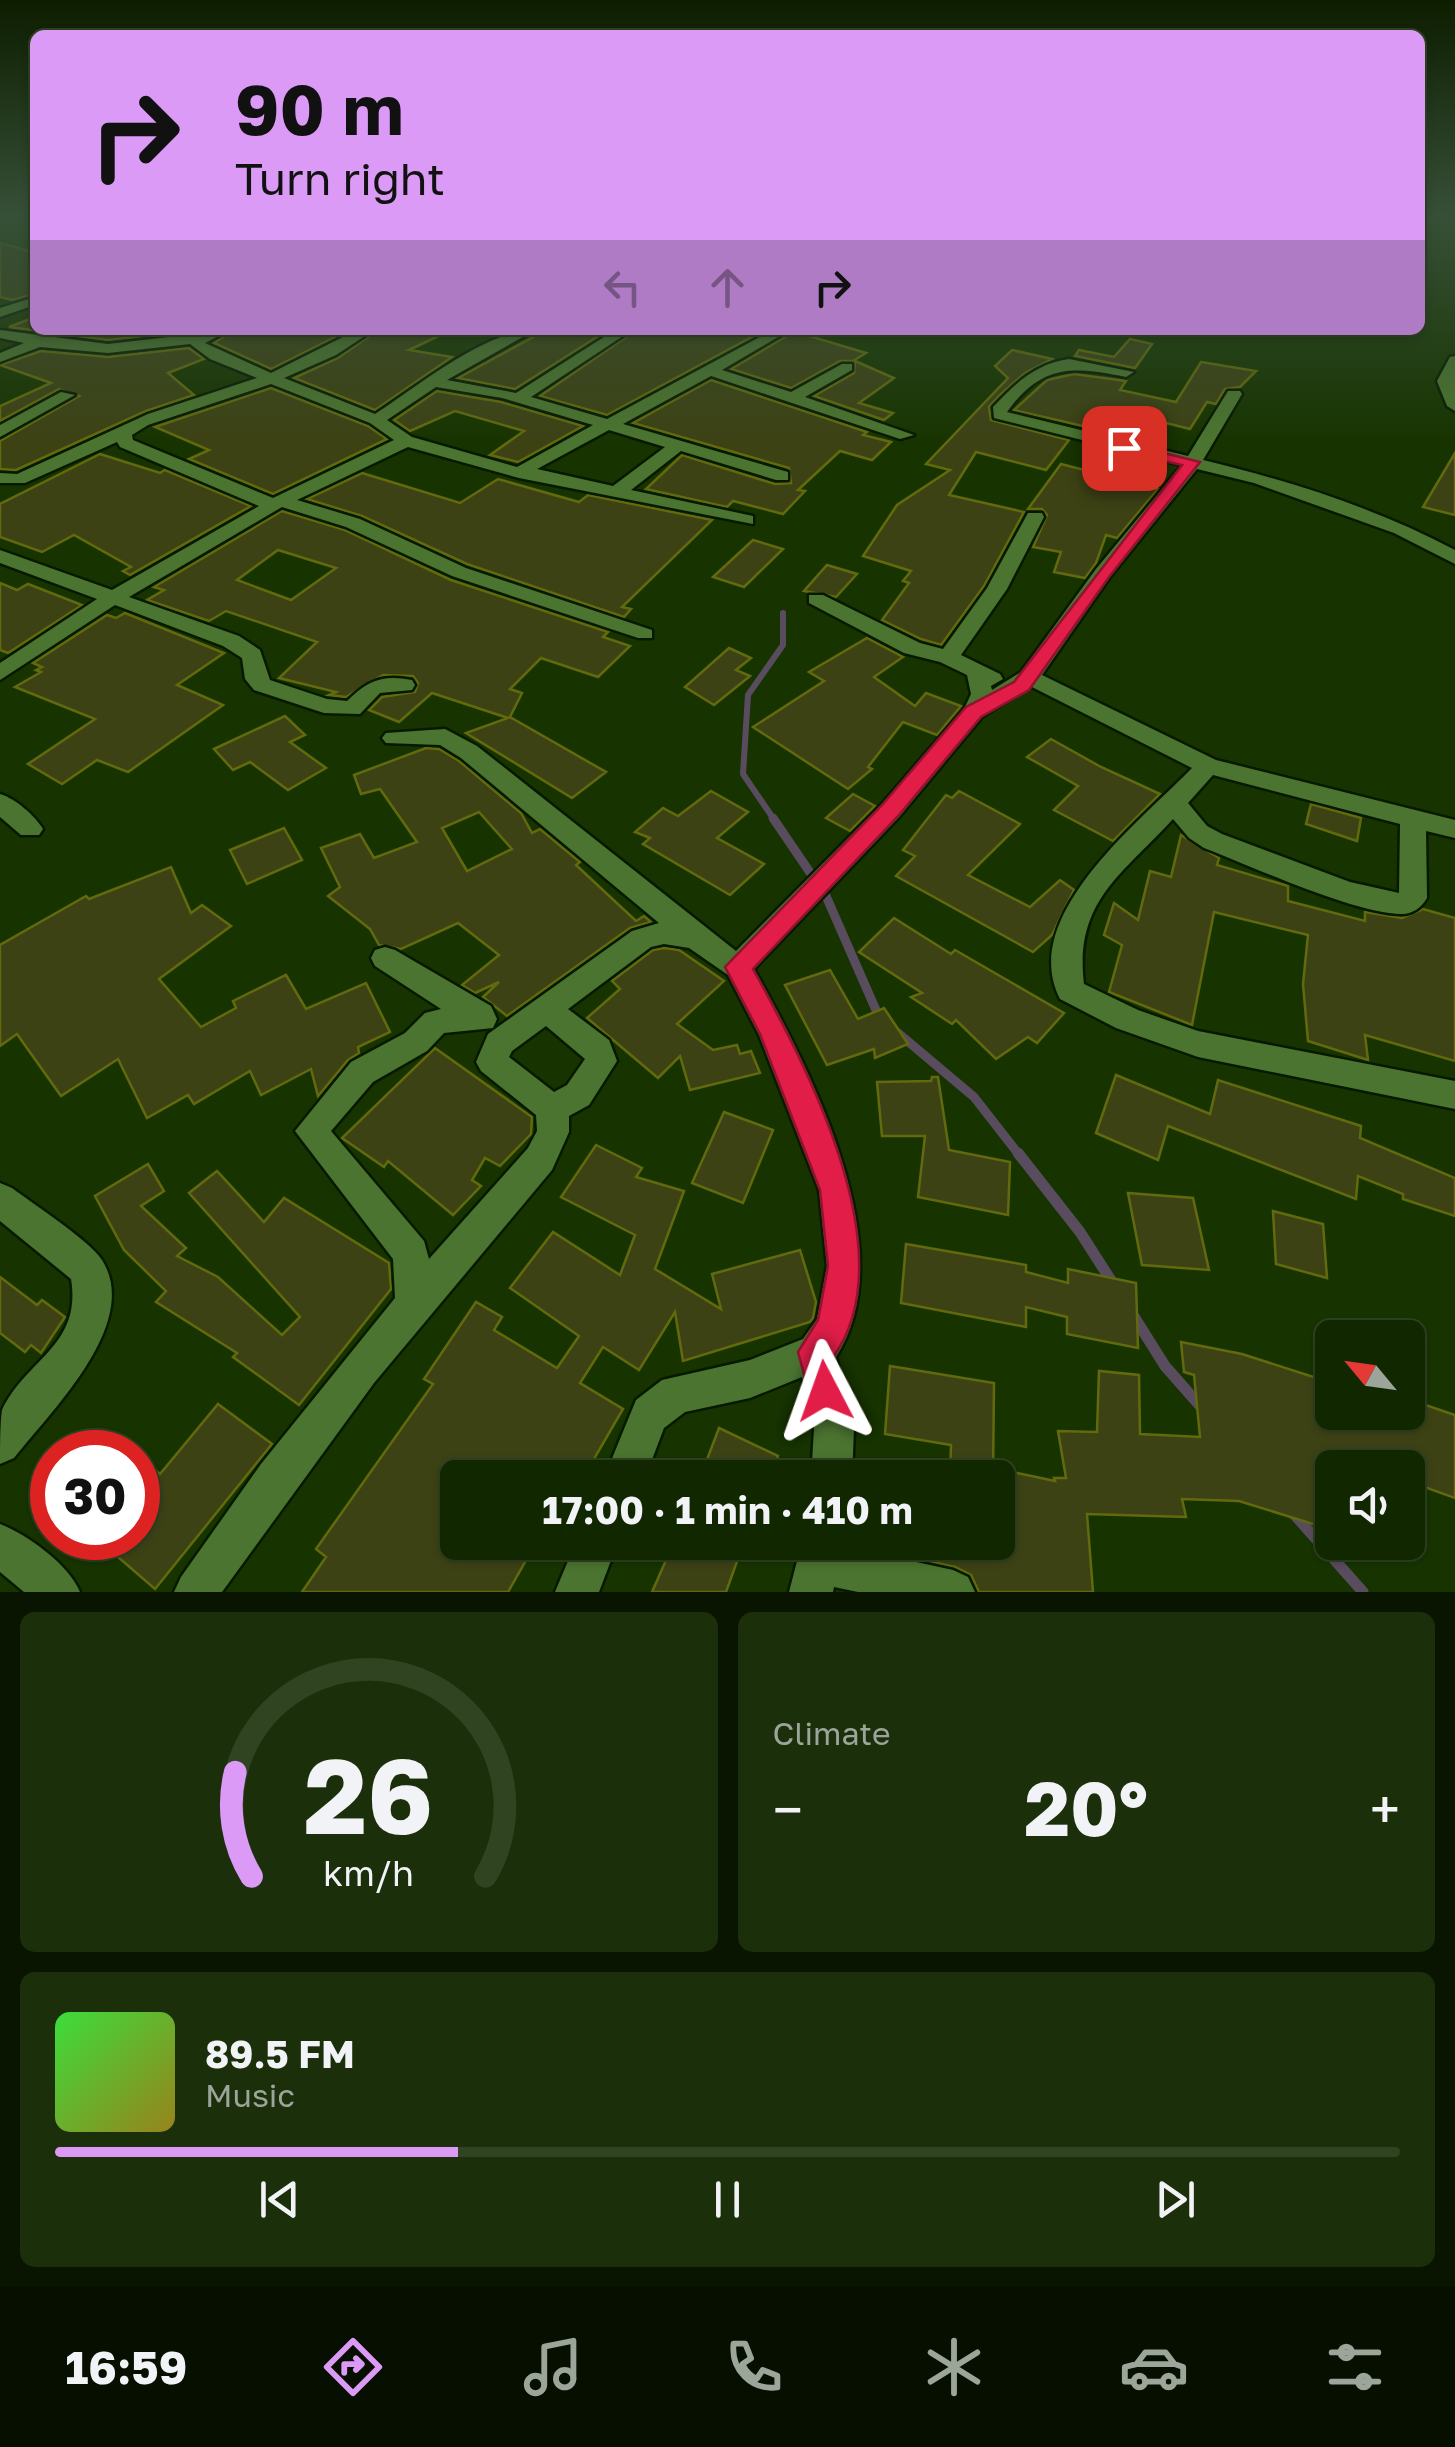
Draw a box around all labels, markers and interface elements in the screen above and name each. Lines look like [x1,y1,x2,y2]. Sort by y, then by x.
text: 90 m [235,66,404,150]
icon: right [70,70,200,200]
text: Turn right [235,151,445,205]
icon: left [595,260,650,315]
icon: ahead [700,260,755,315]
icon: right [805,260,860,315]
pin [1082,406,1167,491]
icon: arrive [1097,421,1152,476]
north arrow [1315,1320,1425,1430]
map controls [1315,1320,1425,1560]
position arrow [773,1339,877,1443]
speed limit sign: 30 [30,1430,160,1560]
button: sound [1315,1450,1425,1560]
text: 17:00 · 1 min · 410 m [542,1487,913,1532]
text: Climate [773,1714,891,1752]
text: 26 [304,1732,433,1857]
text: 20° [1024,1762,1148,1853]
text: − [773,1776,803,1842]
text: + [1370,1776,1400,1842]
text: km/h [323,1851,414,1894]
text: 89.5 FM [205,2031,355,2076]
text: Music [205,2076,295,2114]
icon: previous [252,2172,307,2227]
icon: pause [700,2172,755,2227]
icon: next [1148,2172,1203,2227]
icon: directions [318,2332,388,2402]
icon: music [518,2332,588,2402]
icon: phone [719,2332,789,2402]
icon: climate [919,2332,989,2402]
icon: car [1119,2332,1189,2402]
icon: filters [1320,2332,1390,2402]
text: 16:59 [65,2340,187,2394]

